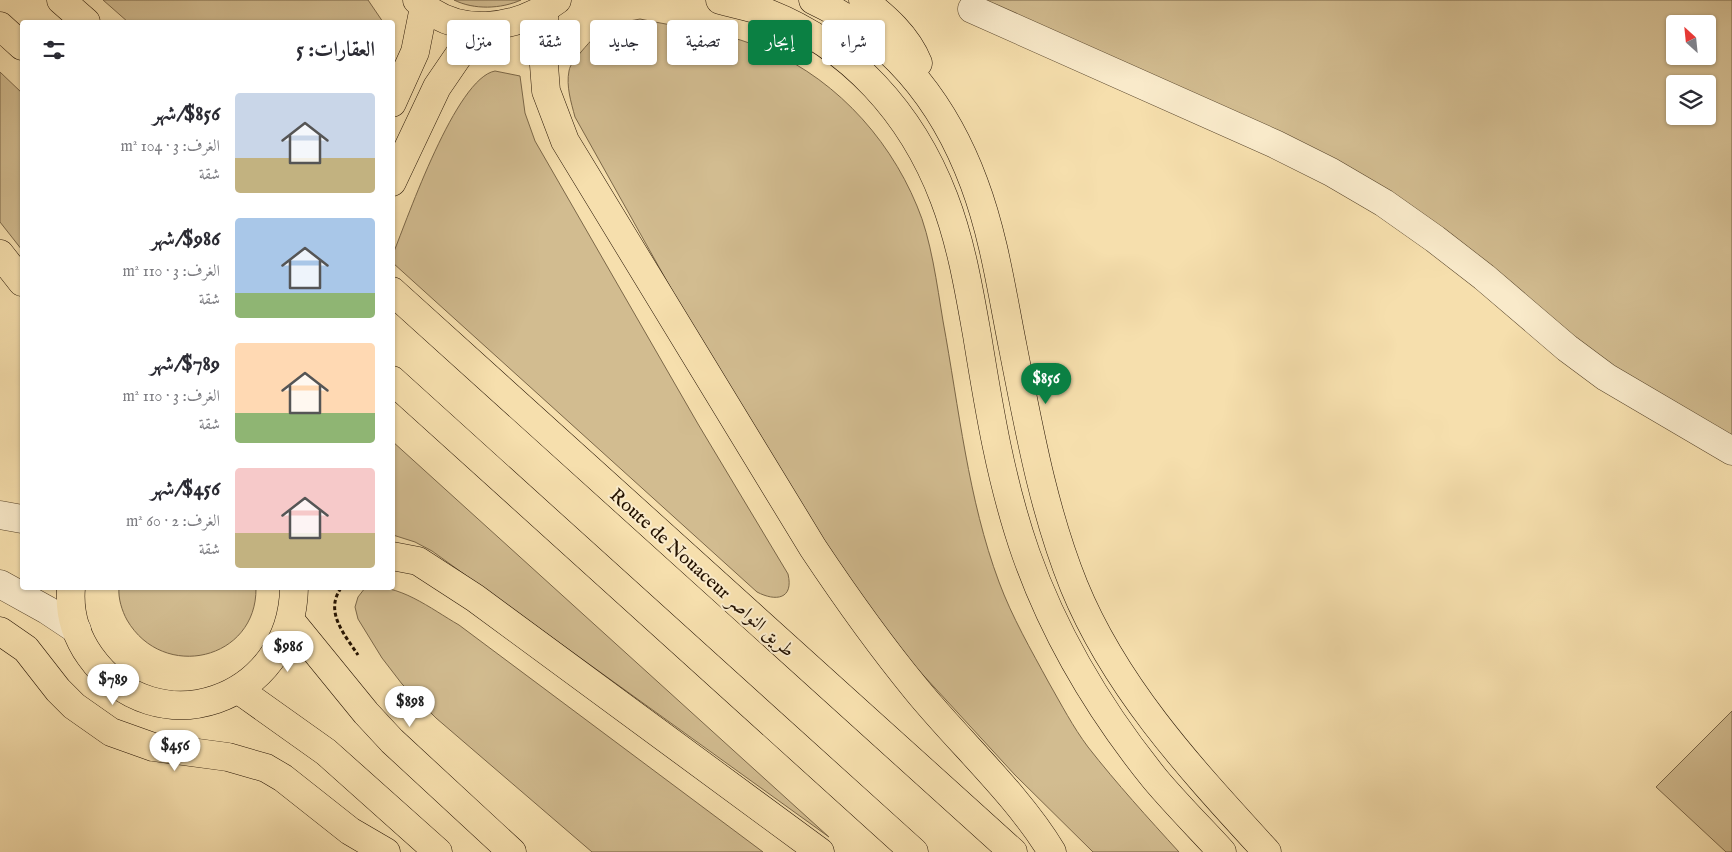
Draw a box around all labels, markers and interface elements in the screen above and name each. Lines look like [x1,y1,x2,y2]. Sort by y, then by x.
north arrow [1666,15,1716,65]
map controls [1666,15,1716,125]
chip: منزل [447,20,510,65]
chip: شقة [520,20,580,65]
chip: جديد [590,20,657,65]
chip: تصفية [667,20,738,65]
chip: إيجار [748,20,812,65]
chip: شراء [822,20,885,65]
icon: filters [40,36,68,64]
text: العقارات: 5 [296,37,375,64]
button: layers [1666,75,1716,125]
text: $856/شهر [152,101,220,128]
icon: home [275,113,335,173]
text: الغرف: 3 · 104 m² [121,137,220,157]
text: شقة [199,165,220,185]
text: $986/شهر [151,226,220,253]
icon: home [275,238,335,298]
text: الغرف: 3 · 110 m² [122,262,220,282]
text: شقة [199,290,220,310]
text: $789/شهر [150,351,220,378]
pin: $856 [1016,362,1076,405]
icon: home [275,363,335,423]
text: $856 [1032,369,1060,389]
text: الغرف: 3 · 110 m² [122,387,220,407]
text: شقة [199,415,220,435]
text: $456/شهر [151,476,220,503]
street label: Route de Nouaceur طريق النواصر [604,484,799,663]
icon: home [275,488,335,548]
text: الغرف: 2 · 60 m² [126,512,220,532]
text: شقة [199,540,220,560]
pin: $986 [258,630,318,673]
text: $986 [274,637,302,657]
pin: $789 [83,664,143,706]
text: $789 [98,670,128,690]
pin: $898 [380,686,440,728]
text: $898 [396,692,424,712]
pin: $456 [145,730,205,772]
text: $456 [160,736,190,756]

